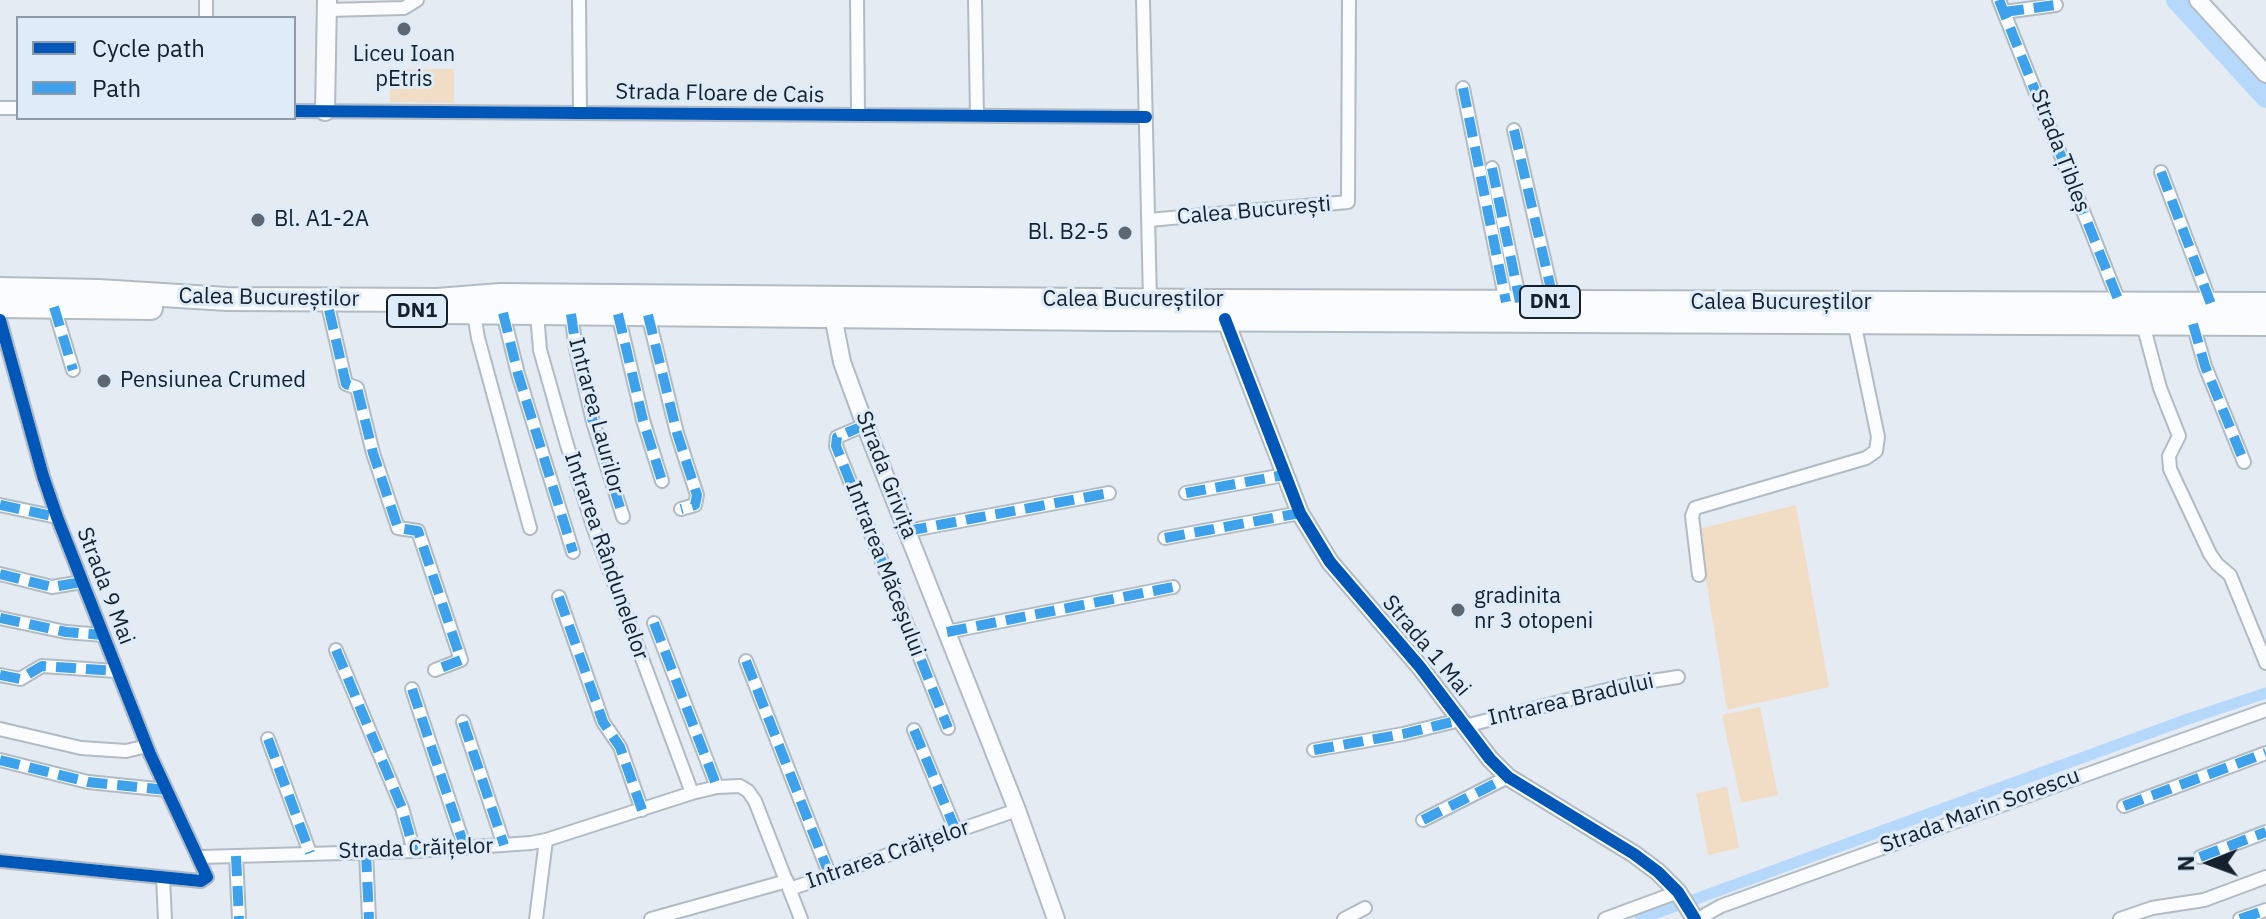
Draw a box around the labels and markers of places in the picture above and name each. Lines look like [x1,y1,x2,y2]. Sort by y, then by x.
marker: Liceu Ioan pEtris [395,20,413,38]
place label: Liceu Ioan pEtris [353,42,455,94]
place label: Bl. A1-2A [274,207,369,233]
marker: Bl. A1-2A [249,211,267,229]
place label: Bl. B2-5 [1028,220,1109,246]
marker: Bl. B2-5 [1116,224,1134,242]
place label: Pensiunea Crumed [120,368,306,394]
marker: Pensiunea Crumed [95,372,113,390]
place label: gradinita nr 3 otopeni [1474,584,1593,636]
marker: gradinita nr 3 otopeni [1449,601,1467,619]

